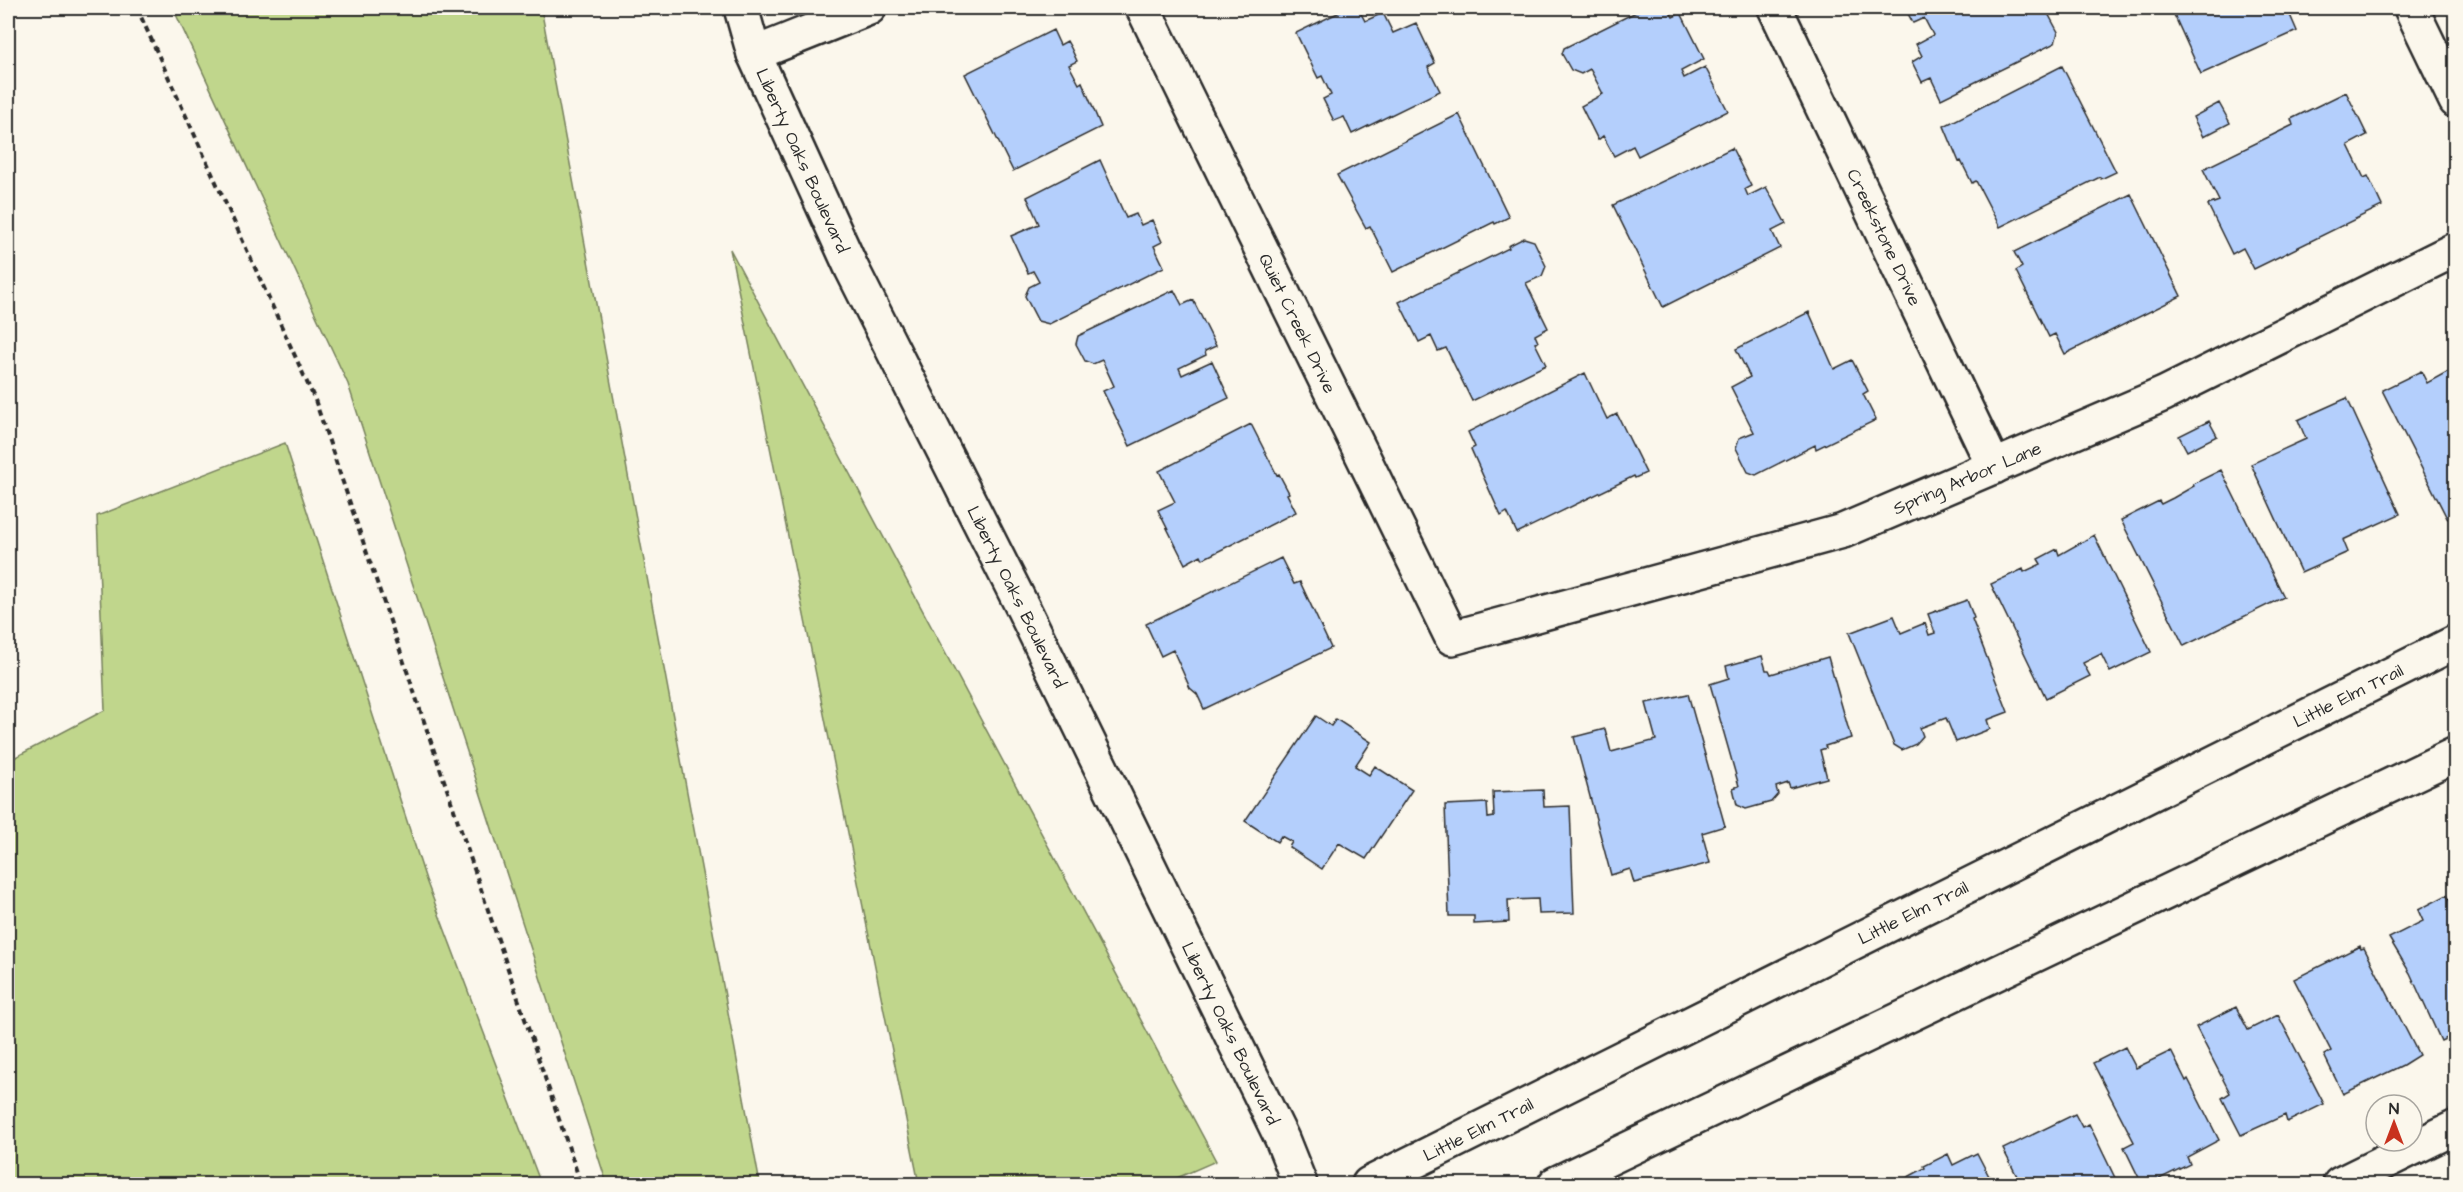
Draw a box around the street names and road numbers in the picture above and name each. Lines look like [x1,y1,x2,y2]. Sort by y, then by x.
street label: Liberty Oaks Boulevard [749,65,855,257]
street label: Creekstone Drive [1841,165,1927,310]
street label: Quiet Creek Drive [1252,249,1342,398]
street label: Spring Arbor Lane [1889,436,2046,521]
street label: Liberty Oaks Boulevard [961,502,1072,692]
street label: Little Elm Trail [2289,658,2408,734]
street label: Little Elm Trail [1854,875,1973,951]
street label: Liberty Oaks Boulevard [1175,938,1285,1129]
street label: Little Elm Trail [1419,1092,1538,1168]

